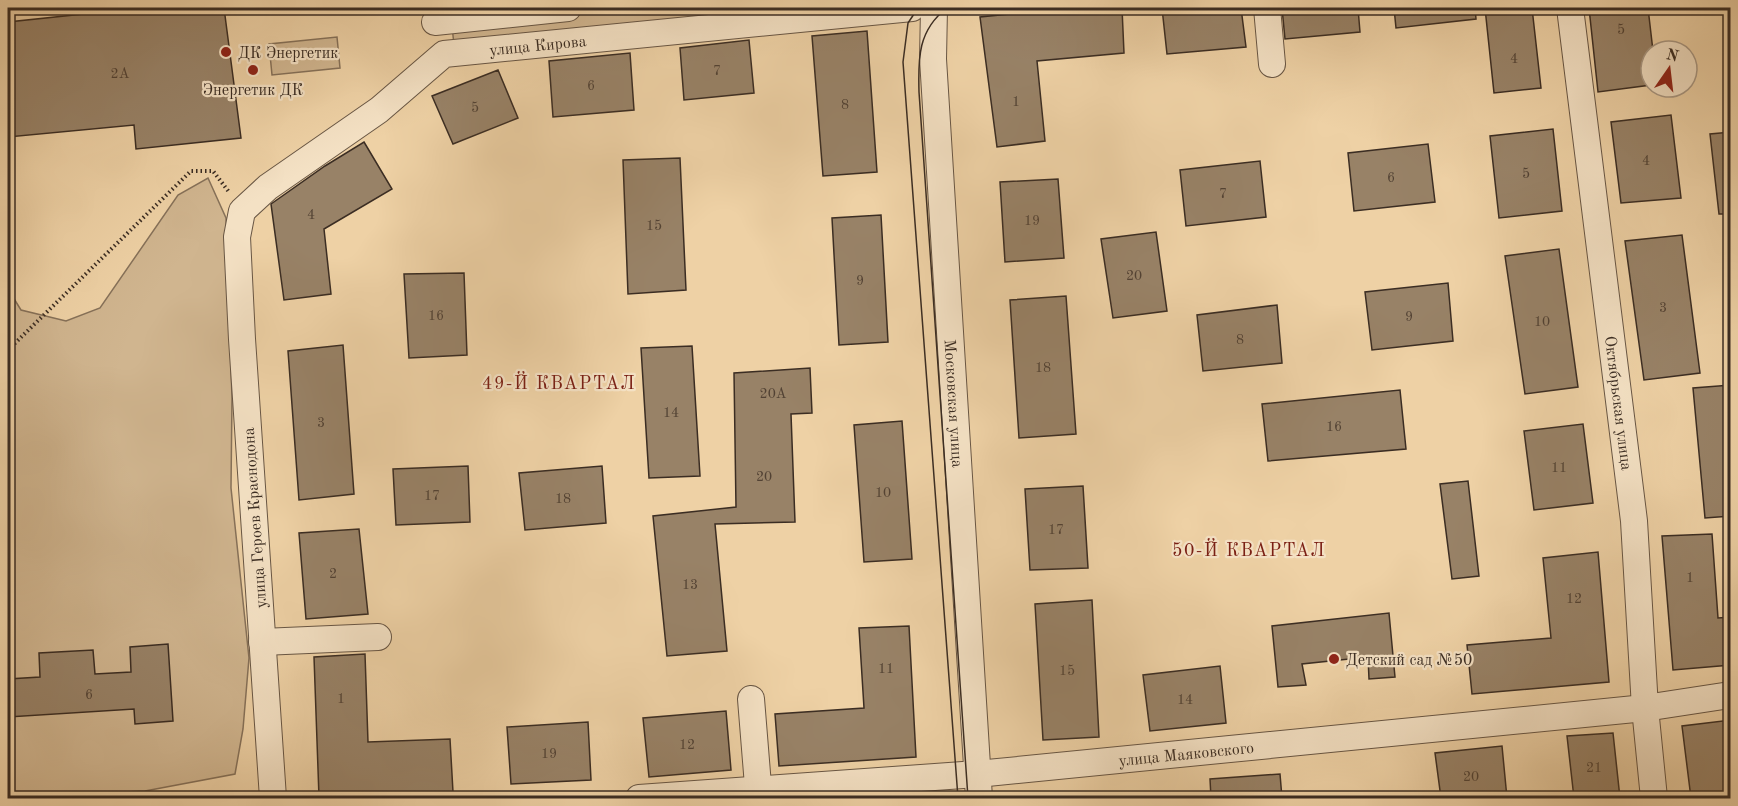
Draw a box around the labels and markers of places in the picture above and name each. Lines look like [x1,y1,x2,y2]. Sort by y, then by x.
marker: ДК Энергетик [219,45,233,59]
place label: ДК Энергетик [238,46,338,62]
marker: Энергетик ДК [246,63,260,77]
place label: Энергетик ДК [203,83,304,99]
marker: Детский сад №50 [1327,652,1341,666]
place label: Детский сад №50 [1346,653,1472,669]

